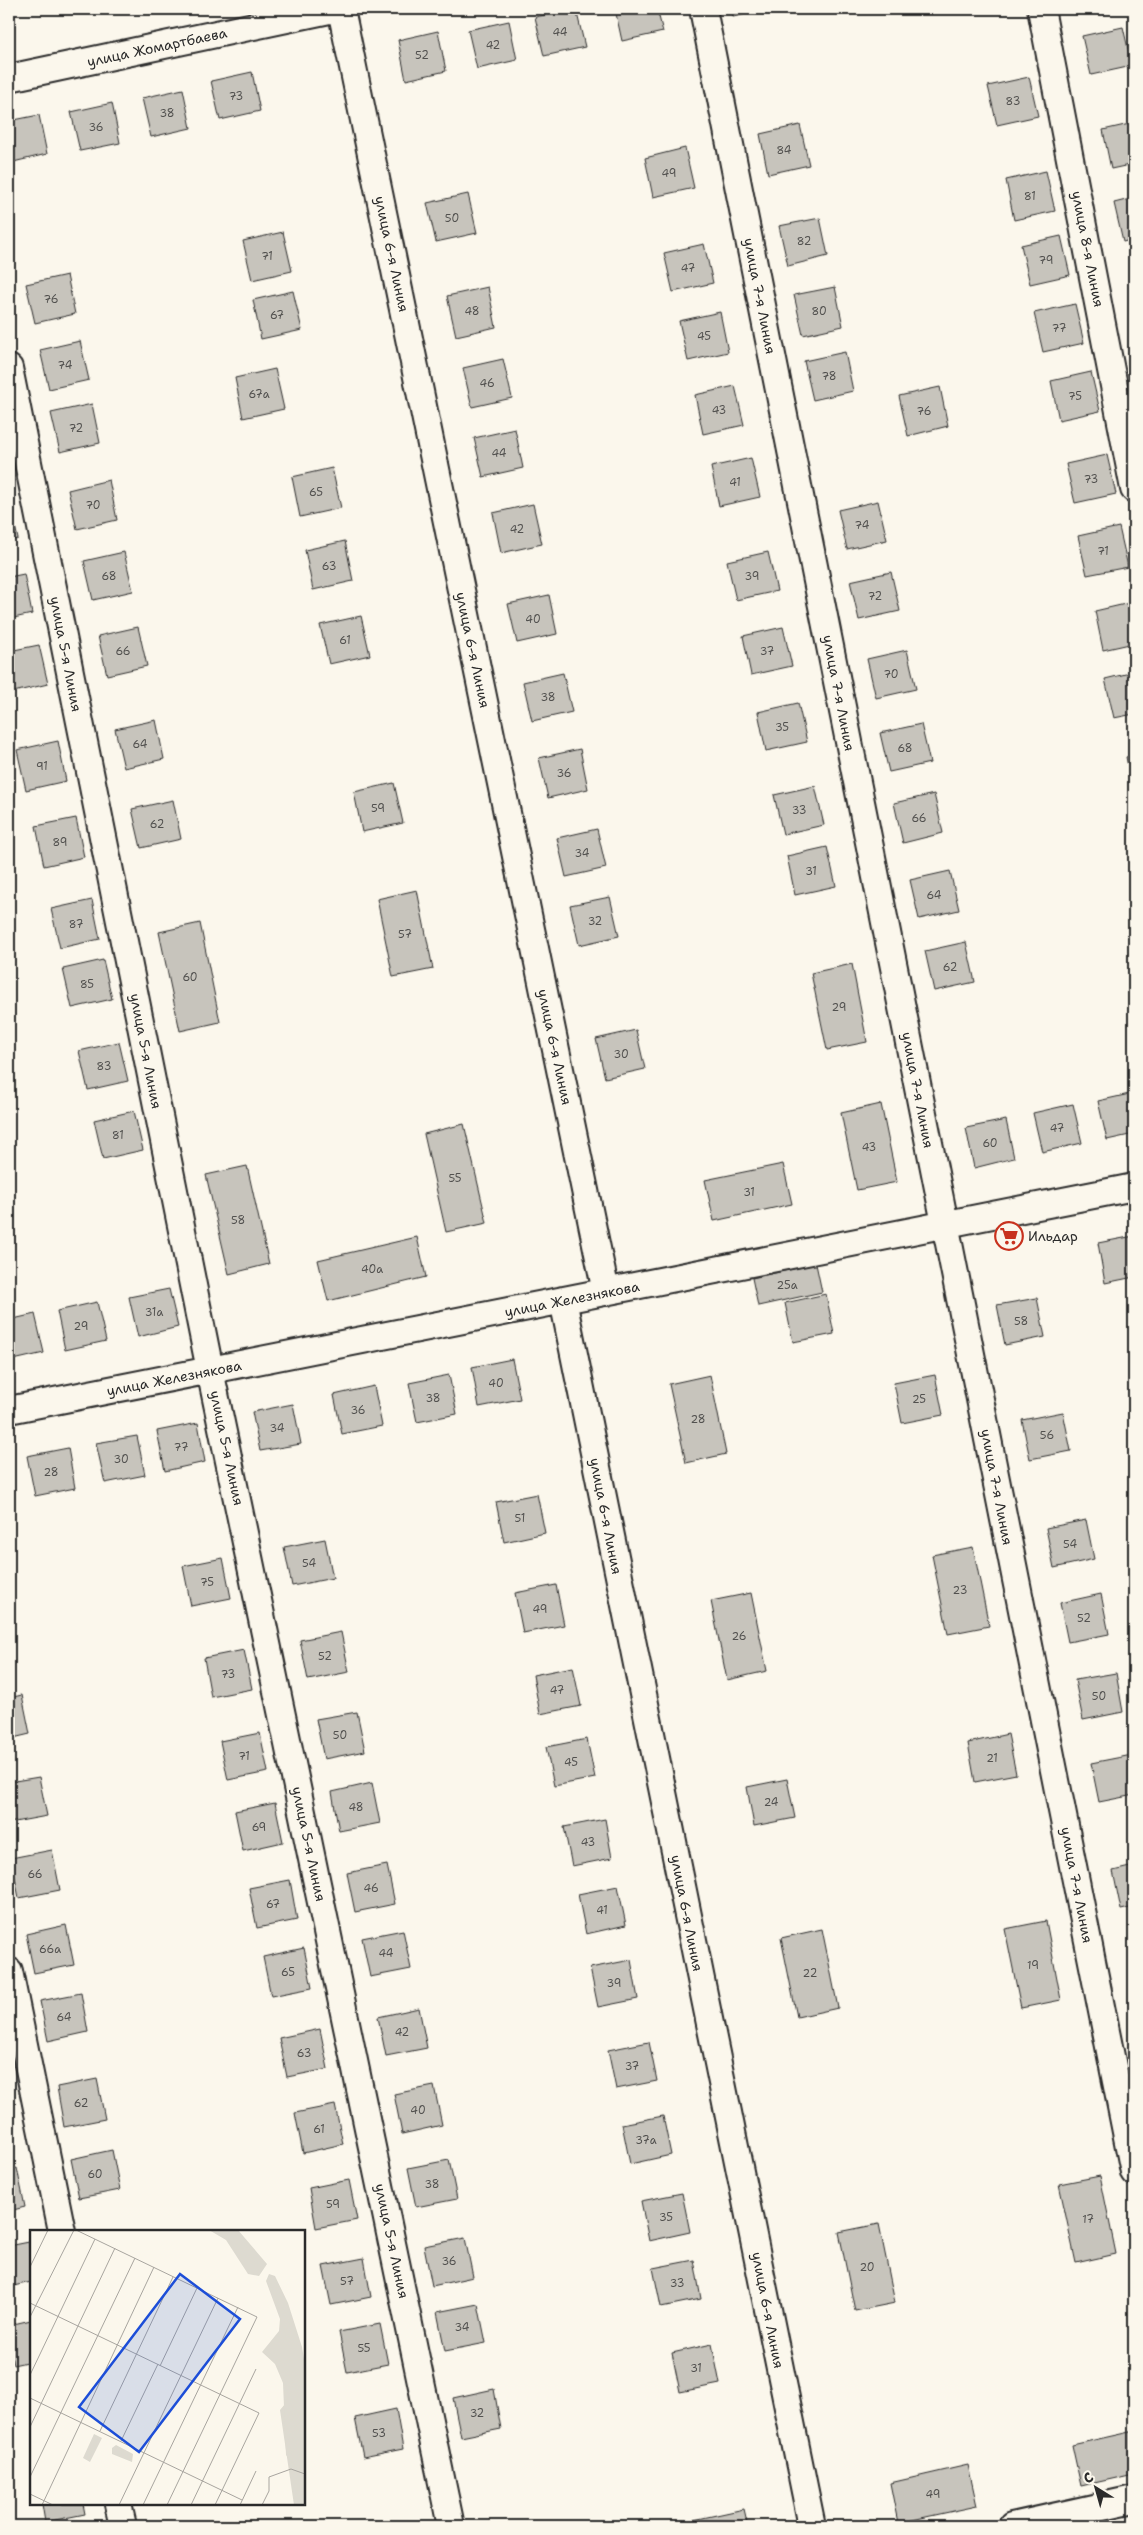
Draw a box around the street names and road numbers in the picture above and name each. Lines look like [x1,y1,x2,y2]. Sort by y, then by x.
street label: улица Жомартбаева [85,23,229,71]
street label: улица 8-я Линия [1068,189,1108,309]
street label: улица 6-я Линия [371,194,413,314]
street label: улица 7-я Линия [740,236,780,356]
street label: улица 6-я Линия [452,590,494,710]
street label: улица 5-я Линия [46,595,86,713]
street label: улица 7-я Линия [819,633,859,753]
street label: улица 6-я Линия [534,987,576,1107]
street label: улица 5-я Линия [126,992,166,1110]
street label: улица 7-я Линия [898,1030,938,1150]
street label: улица Железнякова [503,1277,641,1321]
street label: улица Железнякова [105,1356,243,1400]
street label: улица 5-я Линия [206,1389,248,1507]
street label: улица 7-я Линия [977,1427,1017,1547]
street label: улица 6-я Линия [586,1456,626,1576]
street label: улица 5-я Линия [288,1785,330,1903]
street label: улица 7-я Линия [1057,1825,1097,1945]
street label: улица 6-я Линия [667,1853,707,1973]
street label: улица 5-я Линия [371,2182,413,2300]
street label: улица 6-я Линия [748,2250,788,2370]

